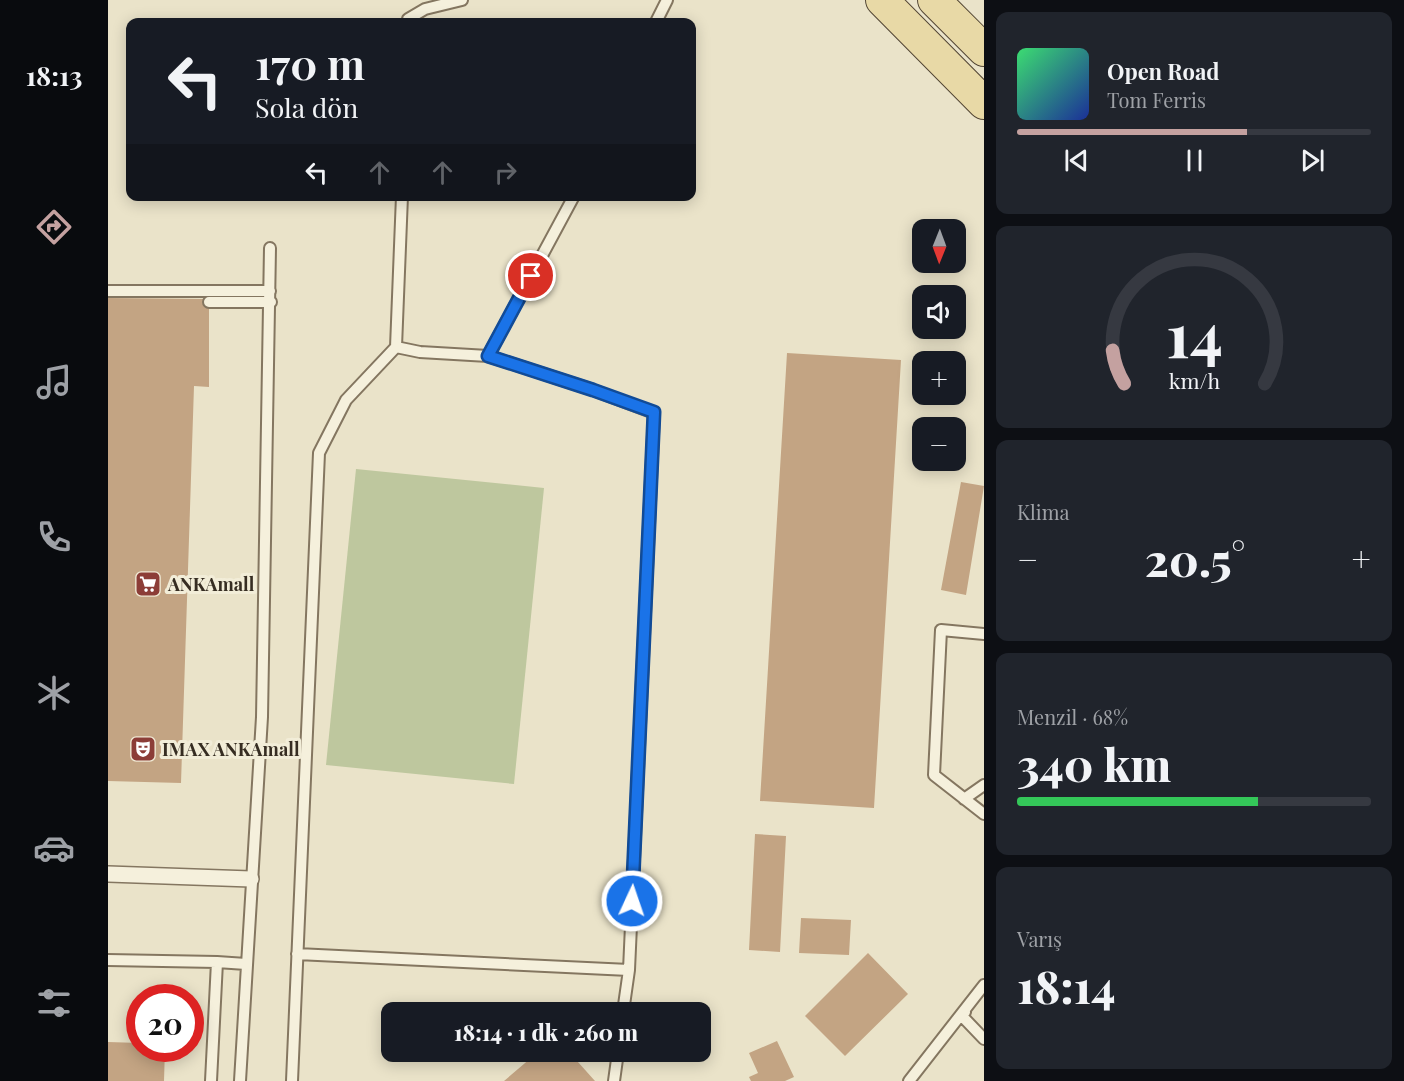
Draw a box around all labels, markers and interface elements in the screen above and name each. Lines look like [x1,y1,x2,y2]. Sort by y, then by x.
text: 170 m [255,35,365,91]
icon: left [156,42,234,120]
text: Open Road [1107,56,1219,86]
text: 18:13 [26,57,82,93]
text: Tom Ferris [1107,86,1206,113]
text: Sola dön [255,89,358,125]
icon: previous [1060,144,1093,177]
icon: pause [1178,144,1211,177]
icon: next [1296,144,1329,177]
icon: left [300,156,333,189]
icon: ahead [363,156,396,189]
icon: ahead [426,156,459,189]
icon: right [489,156,522,189]
icon: directions [33,206,75,248]
north arrow [912,219,966,273]
map controls [912,219,966,471]
pin [505,250,556,301]
icon: arrive [514,259,547,292]
button: sound [912,285,966,339]
text: 14 [1166,290,1222,374]
button: + [912,351,966,405]
icon: music [33,361,75,403]
text: km/h [1168,366,1220,394]
button: − [912,417,966,471]
text: Klima [1017,498,1069,525]
icon: phone [33,516,75,558]
text: 20.5° [1145,528,1245,588]
text: − [1017,536,1038,580]
text: + [1352,536,1371,580]
supermarket icon: ANKAmall [133,569,163,599]
place label: ANKAmall [167,572,255,596]
icon: climate [33,672,75,714]
text: Menzil · 68% [1017,703,1128,730]
text: 340 km [1017,733,1171,793]
theatre icon: IMAX ANKAmall [128,734,158,764]
place label: IMAX ANKAmall [162,737,300,761]
icon: car [33,827,75,869]
position arrow [600,869,664,933]
text: Varış [1017,925,1062,952]
text: 18:14 [1017,955,1115,1015]
icon: filters [33,982,75,1024]
speed limit sign: 20 [126,984,204,1062]
text: 18:14 · 1 dk · 260 m [454,1017,638,1047]

